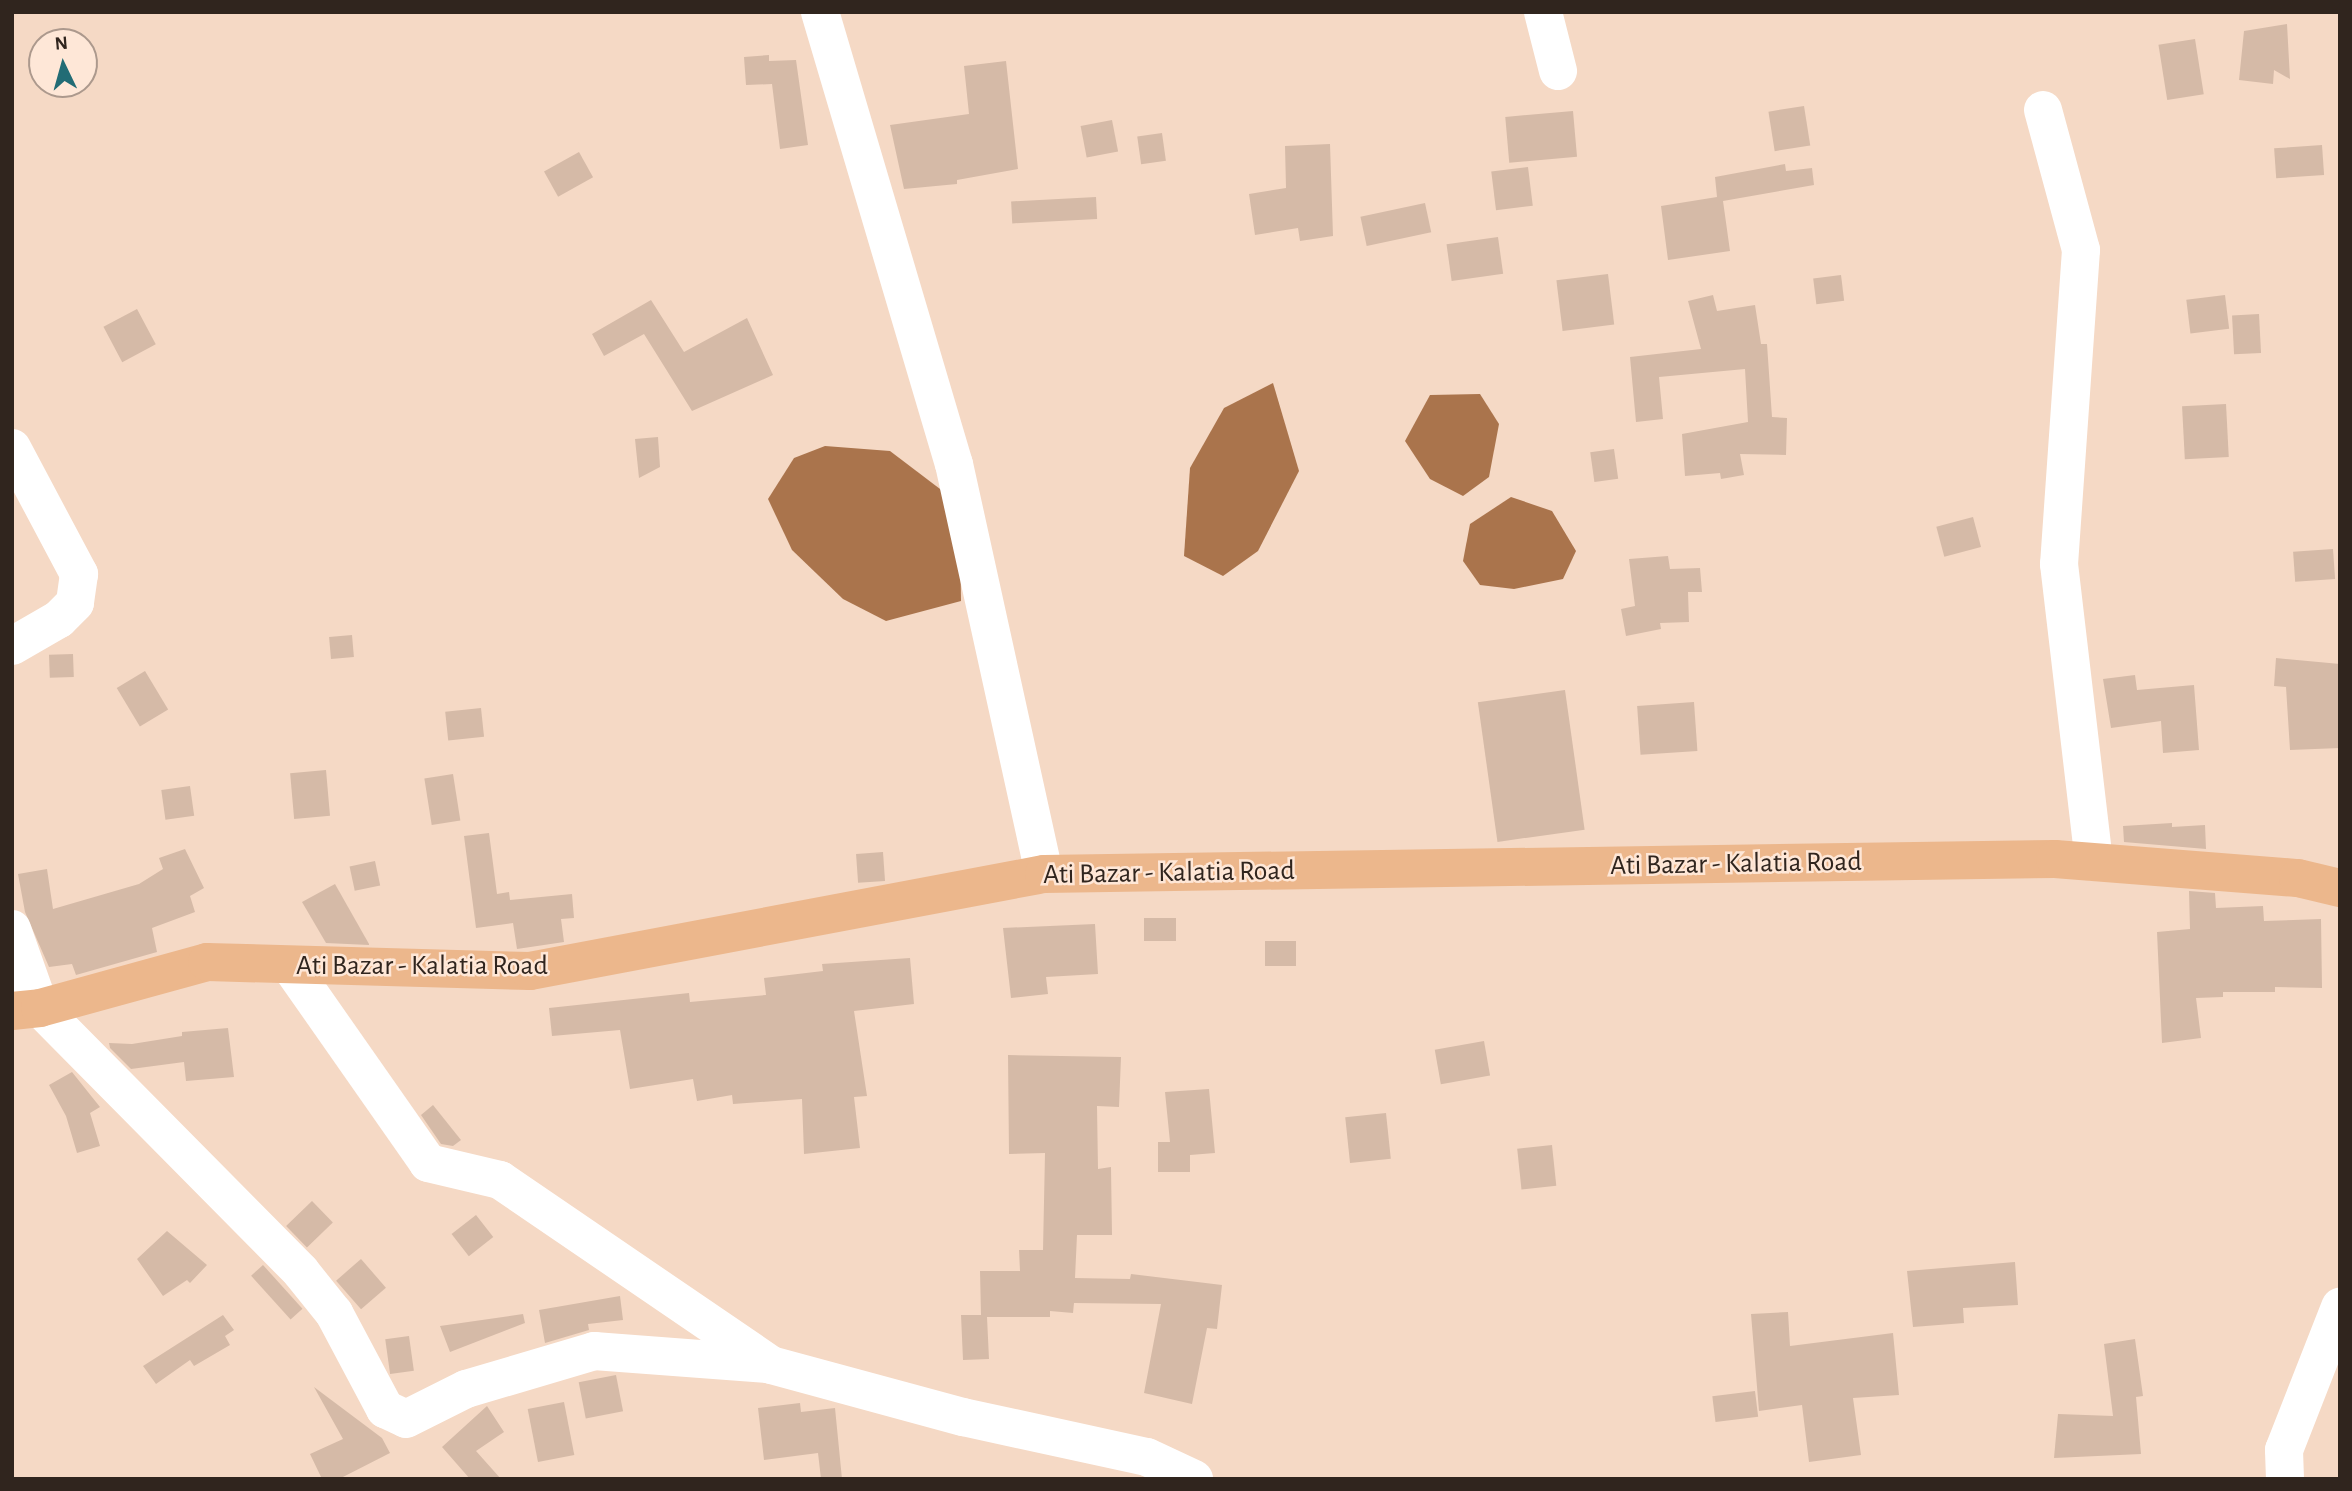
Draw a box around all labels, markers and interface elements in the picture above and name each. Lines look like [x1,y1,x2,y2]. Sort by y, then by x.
north arrow [28,28,98,98]
text: N [54,34,69,54]
street label: Ati Bazar - Kalatia Road [1610,845,1862,883]
street label: Ati Bazar - Kalatia Road [1043,854,1295,892]
street label: Ati Bazar - Kalatia Road [296,949,548,983]

